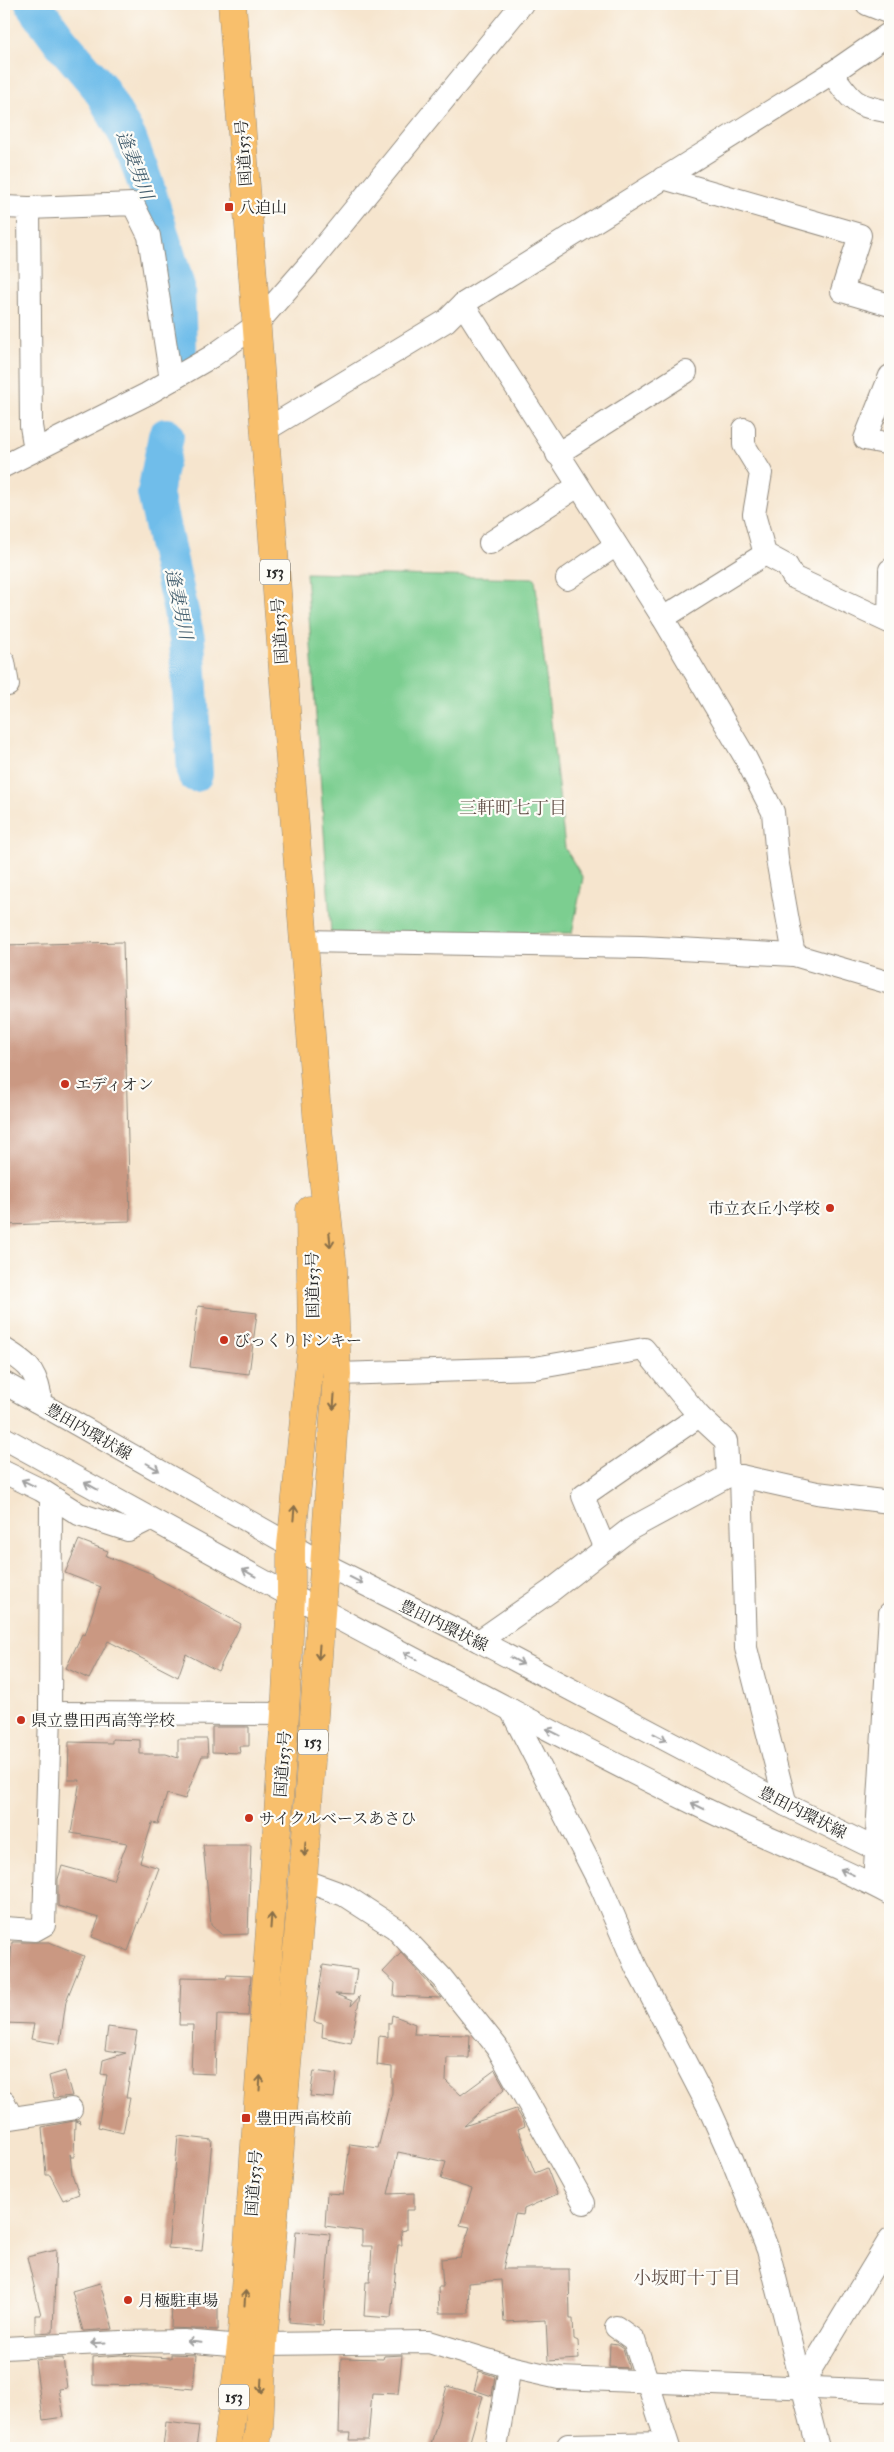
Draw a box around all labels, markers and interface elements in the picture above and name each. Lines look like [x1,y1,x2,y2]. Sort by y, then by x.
street label: 国道153号 [232,119,256,187]
water label: 逢妻男川 [111,127,159,205]
place label: 八迫山 [239,198,287,218]
marker: 八迫山 [223,201,235,213]
road number: 153 [260,560,290,584]
water label: 逢妻男川 [160,566,198,644]
street label: 国道153号 [268,597,292,665]
district label: 三軒町七丁目 [459,797,567,820]
place label: エディオン [75,1075,154,1095]
marker: エディオン [59,1078,71,1090]
place label: 市立衣丘小学校 [708,1199,820,1219]
marker: 市立衣丘小学校 [824,1202,836,1214]
one-way arrow [325,1232,335,1248]
street label: 国道153号 [302,1251,324,1319]
place label: びっくりドンキー [234,1331,362,1351]
marker: びっくりドンキー [218,1334,230,1346]
one-way arrow [330,1394,339,1410]
street label: 豊田内環状線 [42,1399,135,1465]
one-way arrow [145,1462,160,1472]
one-way arrow [21,1478,36,1487]
one-way arrow [84,1481,99,1490]
one-way arrow [289,1505,299,1521]
one-way arrow [241,1568,256,1578]
one-way arrow [348,1576,363,1585]
street label: 豊田内環状線 [396,1596,491,1656]
one-way arrow [315,1643,324,1659]
one-way arrow [402,1651,417,1661]
one-way arrow [509,1656,524,1666]
place label: 県立豊田西高等学校 [31,1711,175,1731]
marker: 県立豊田西高等学校 [15,1714,27,1726]
one-way arrow [546,1727,561,1737]
street label: 国道153号 [271,1730,295,1798]
road number: 153 [298,1730,328,1754]
one-way arrow [653,1732,668,1742]
street label: 豊田内環状線 [755,1782,850,1844]
one-way arrow [691,1801,706,1810]
place label: サイクルベースあさひ [259,1809,416,1829]
marker: サイクルベースあさひ [243,1812,255,1824]
one-way arrow [301,1840,310,1856]
one-way arrow [840,1866,855,1876]
one-way arrow [266,1914,275,1930]
one-way arrow [255,2076,264,2092]
place label: 豊田西高校前 [256,2109,352,2129]
marker: 豊田西高校前 [240,2112,252,2124]
street label: 国道153号 [242,2149,266,2217]
district label: 小坂町十丁目 [633,2267,741,2290]
one-way arrow [240,2290,249,2306]
place label: 月極駐車場 [138,2291,218,2311]
marker: 月極駐車場 [122,2294,134,2306]
one-way arrow [186,2337,202,2347]
one-way arrow [90,2338,106,2347]
one-way arrow [256,2378,265,2394]
road number: 153 [219,2384,249,2410]

